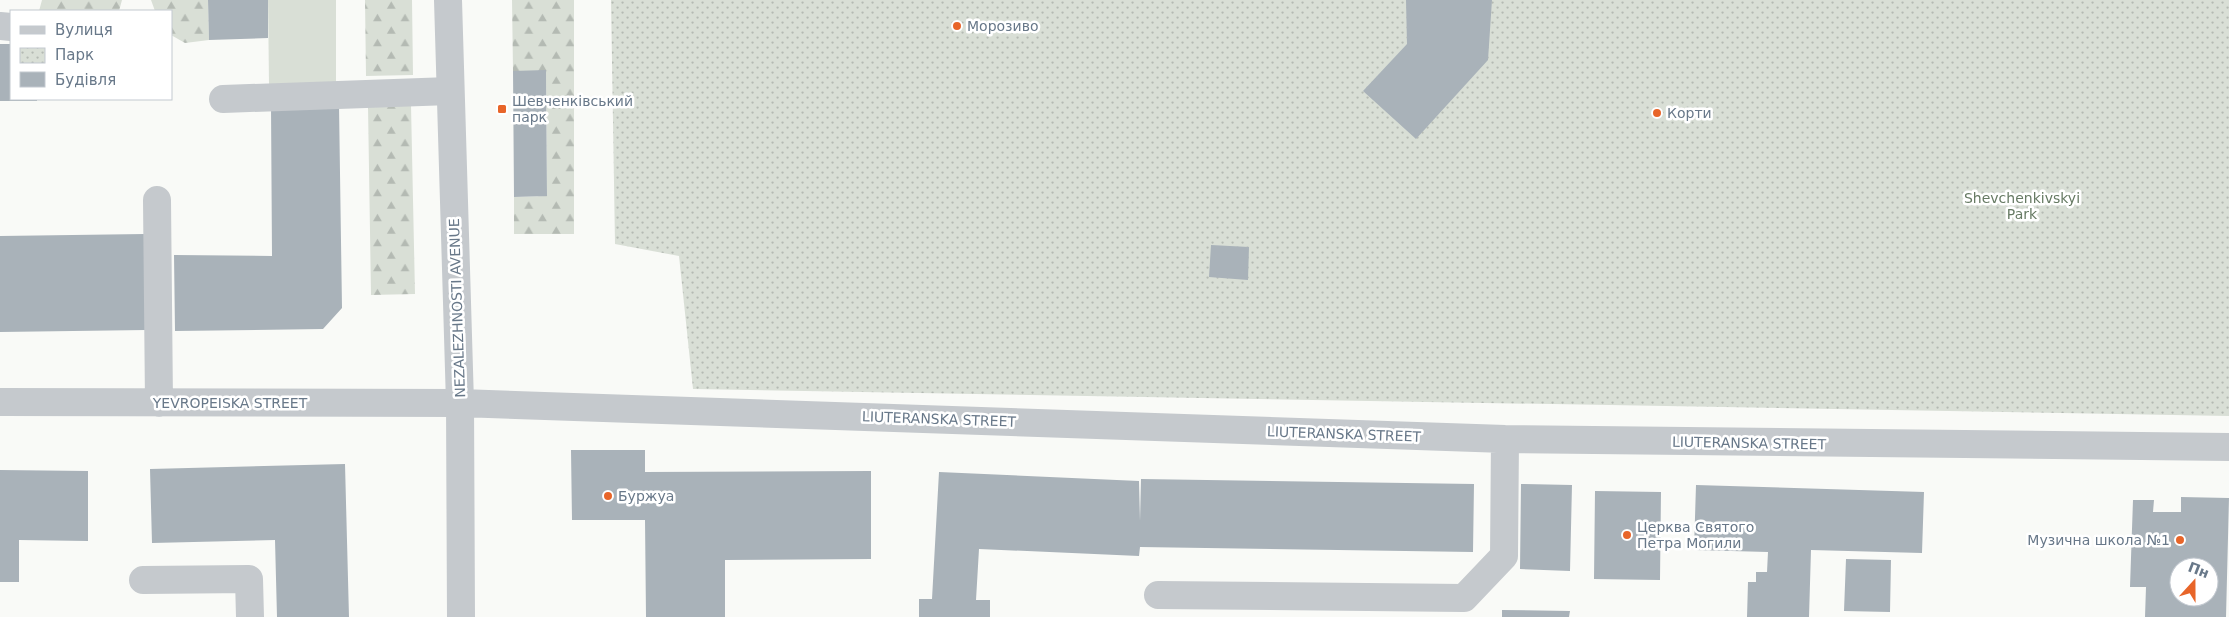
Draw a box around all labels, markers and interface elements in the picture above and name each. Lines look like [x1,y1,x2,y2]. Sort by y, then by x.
legend [10,10,172,100]
place label: Морозиво [967,18,1038,34]
marker: Морозиво [951,20,963,32]
text: Вулиця [55,21,113,39]
text: Парк [55,46,94,64]
text: Будівля [55,71,116,89]
place label: Шевченківський парк [512,93,633,125]
marker: Шевченківський парк [496,103,508,115]
place label: Корти [1667,105,1712,121]
marker: Корти [1651,107,1663,119]
park label: Shevchenkivskyi Park [1964,190,2080,222]
street label: NEZALEZHNOSTI AVENUE [446,218,468,398]
street label: YEVROPEISKA STREET [152,395,308,411]
street label: LIUTERANSKA STREET [862,408,1017,430]
street label: LIUTERANSKA STREET [1267,423,1422,445]
street label: LIUTERANSKA STREET [1672,434,1827,452]
place label: Буржуа [618,488,674,504]
marker: Буржуа [602,490,614,502]
place label: Церква Святого Петра Могили [1637,519,1754,551]
marker: Церква Святого Петра Могили [1621,529,1633,541]
place label: Музична школа №1 [2027,532,2170,548]
marker: Музична школа №1 [2174,534,2186,546]
north arrow [2169,557,2219,607]
text: Пн [2186,559,2212,581]

